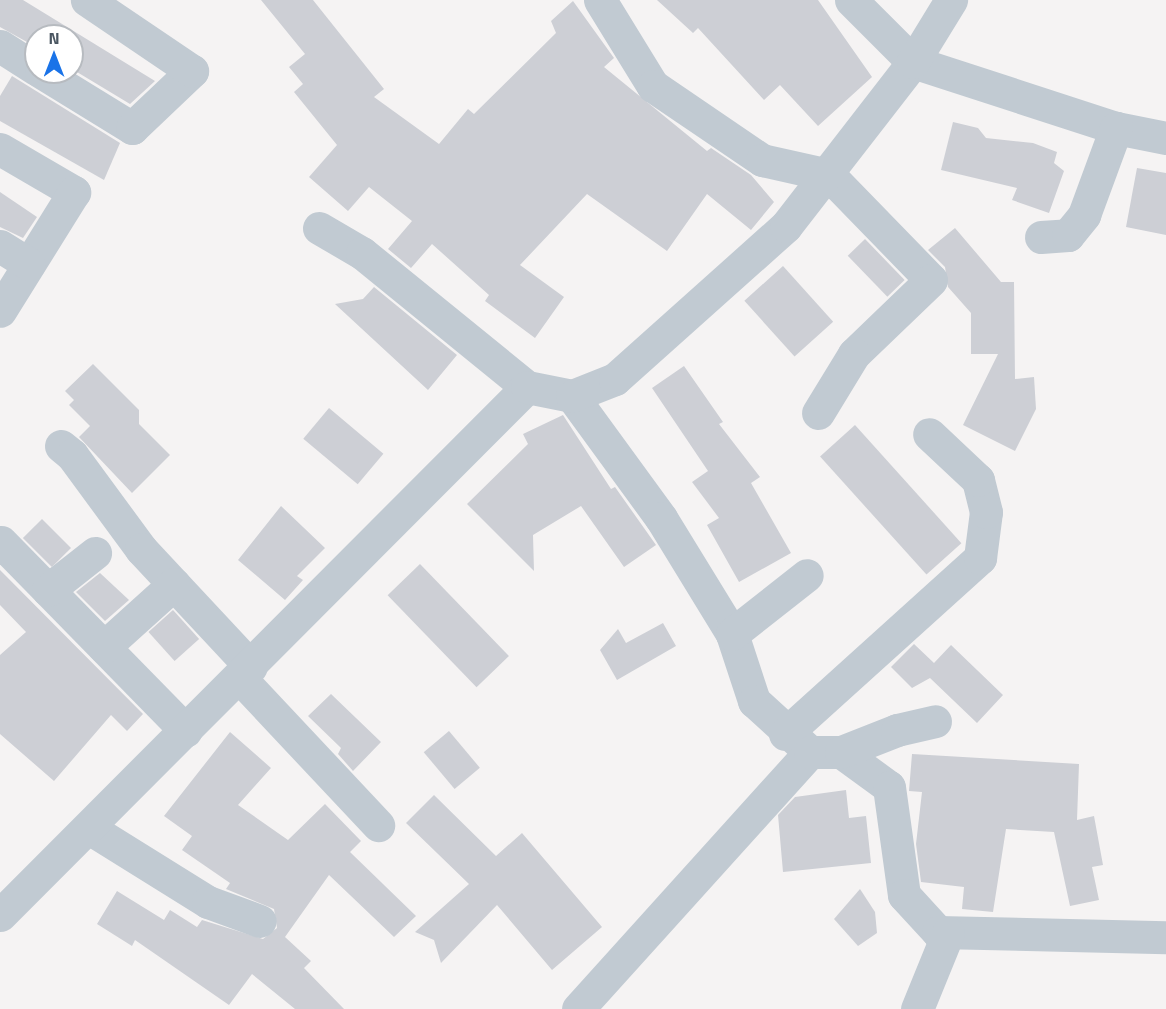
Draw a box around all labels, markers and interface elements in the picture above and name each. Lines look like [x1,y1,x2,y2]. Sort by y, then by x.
north arrow [24,24,84,84]
text: N [48,26,60,50]

